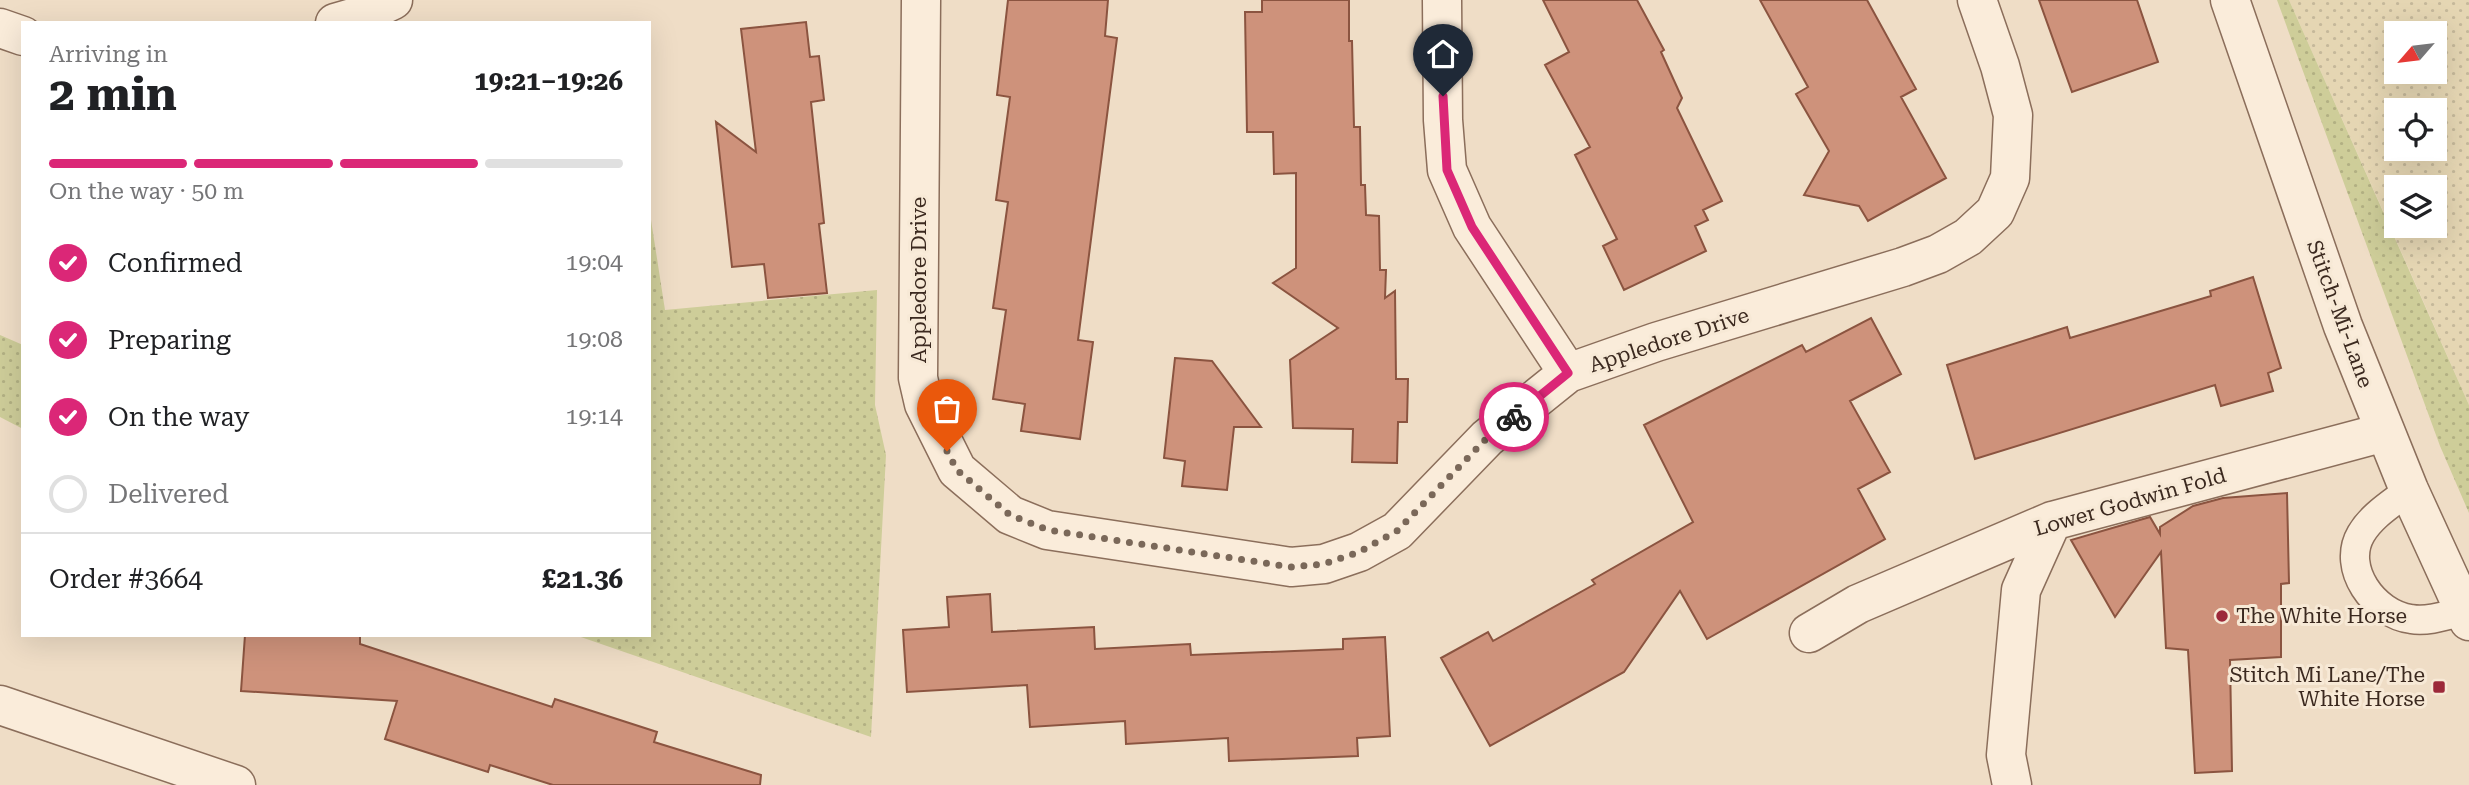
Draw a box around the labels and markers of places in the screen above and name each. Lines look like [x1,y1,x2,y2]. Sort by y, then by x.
pin [1413,24,1473,96]
pin [917,379,977,451]
place label: The White Horse [2236,604,2407,628]
marker: The White Horse [2214,608,2230,624]
place label: Stitch Mi Lane/The White Horse [2229,663,2425,711]
marker: Stitch Mi Lane/The White Horse [2431,679,2447,695]

